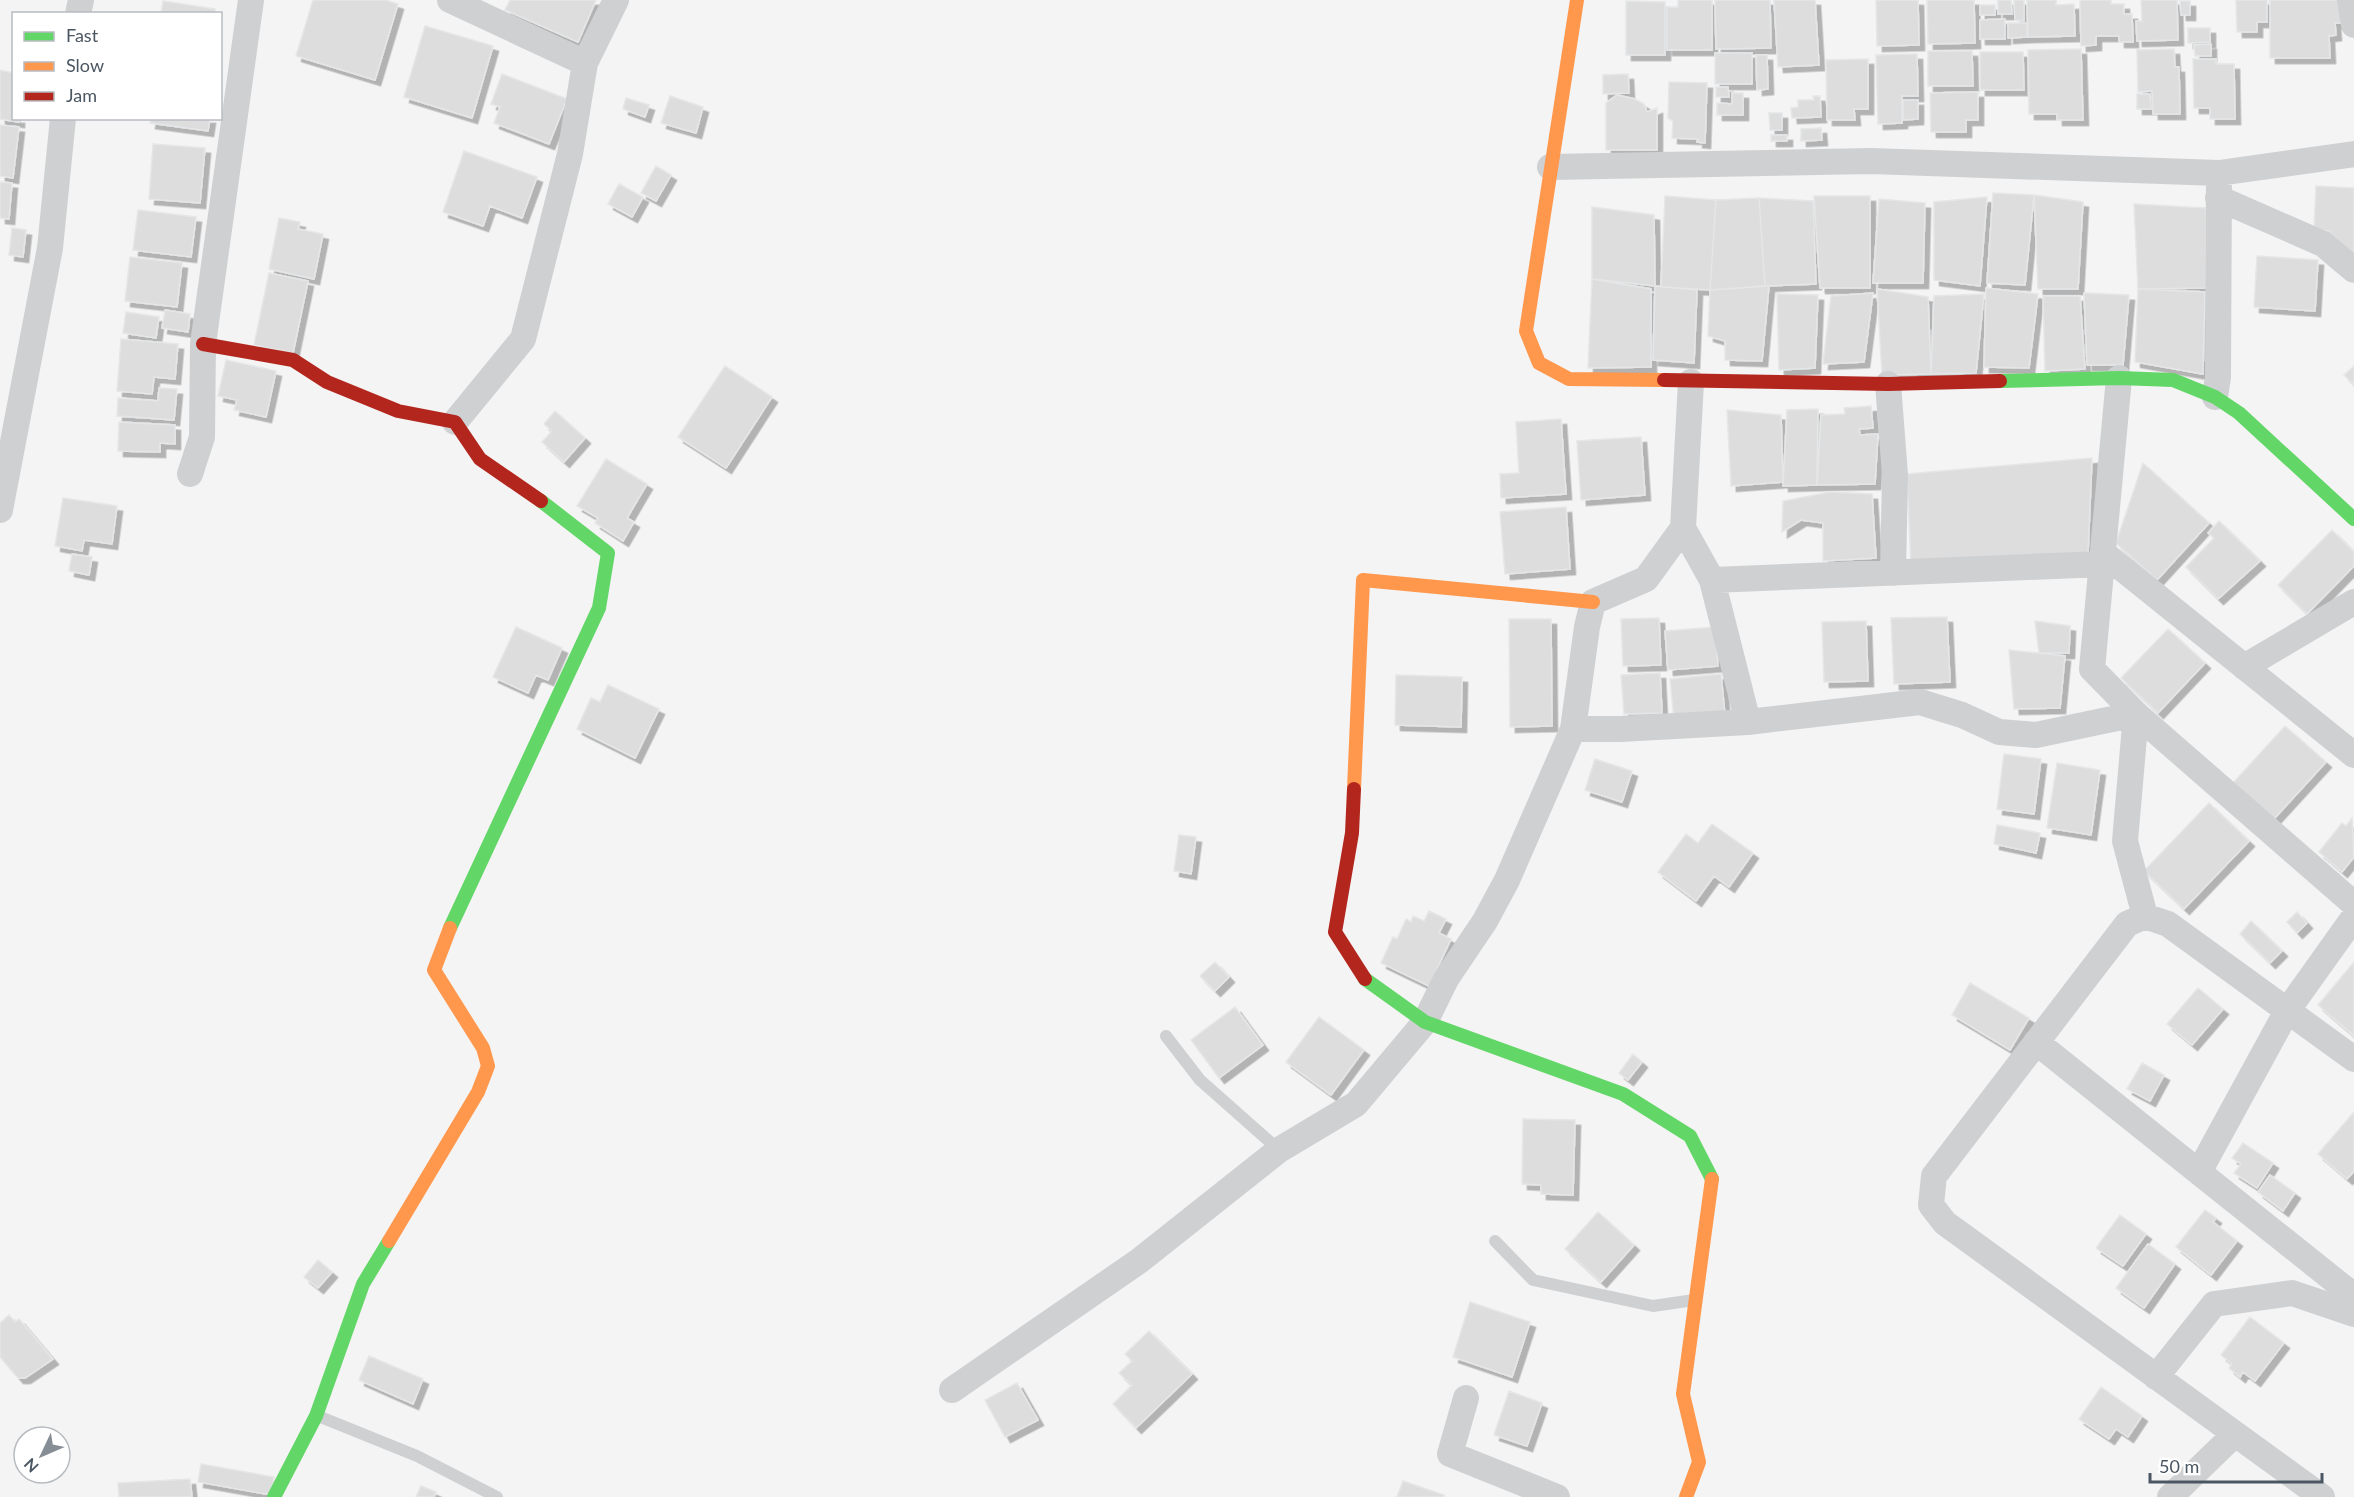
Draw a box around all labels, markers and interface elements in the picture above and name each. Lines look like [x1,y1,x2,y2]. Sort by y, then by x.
legend [12,12,222,120]
text: Fast [66,24,99,46]
text: Slow [66,54,104,76]
text: Jam [66,84,97,106]
north arrow [12,1425,72,1485]
scale bar [2150,1446,2322,1484]
text: N [20,1455,42,1477]
text: 50 m [2159,1455,2199,1477]

